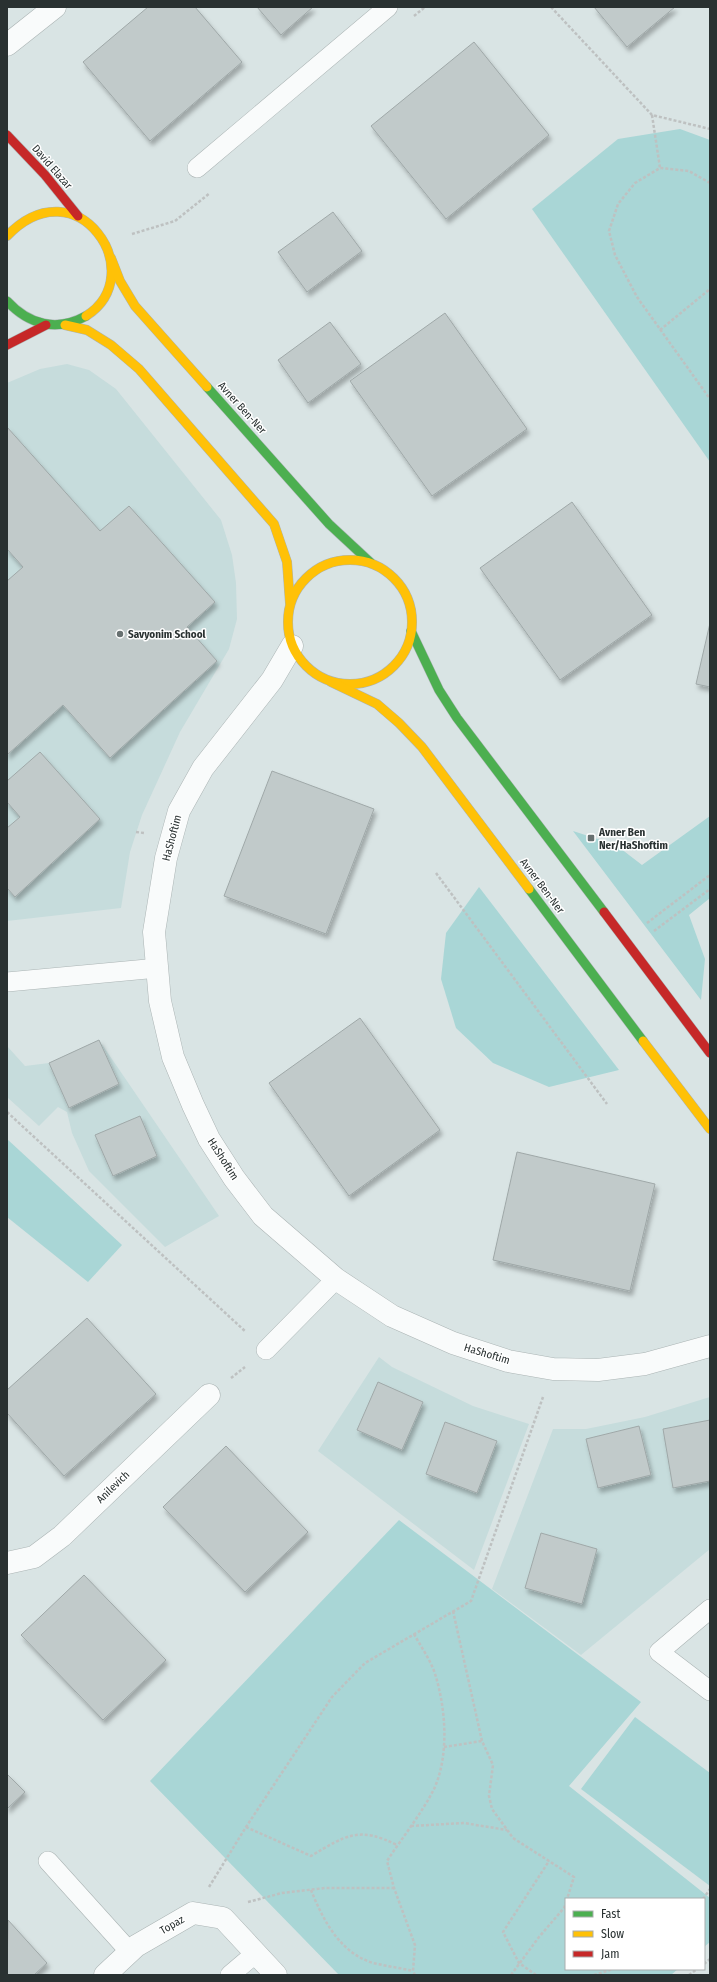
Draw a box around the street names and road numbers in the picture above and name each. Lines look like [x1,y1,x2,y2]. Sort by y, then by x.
street label: David Elazar [29,142,75,192]
street label: Avner Ben-Ner [215,379,269,437]
street label: HaShoftim [160,813,184,863]
street label: Avner Ben-Ner [517,856,567,916]
street label: HaShoftim [205,1136,241,1182]
street label: HaShoftim [462,1341,512,1367]
street label: Anilevich [94,1468,132,1506]
street label: Topaz [158,1913,187,1937]

